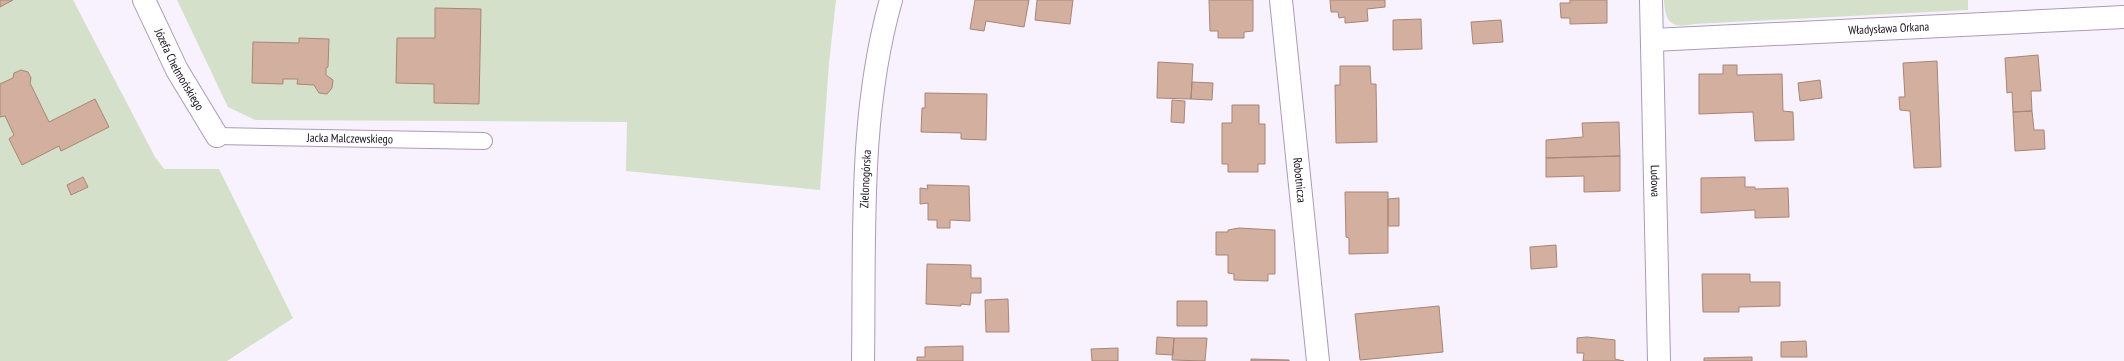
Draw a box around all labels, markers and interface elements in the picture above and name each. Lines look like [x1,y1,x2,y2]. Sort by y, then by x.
street label: Władysława Orkana [1848,19,1930,37]
street label: Józefa Chełmońskiego [151,25,208,113]
street label: Jacka Malczewskiego [306,130,393,146]
street label: Zielonogórska [856,149,874,208]
street label: Robotnicza [1290,157,1310,204]
street label: Ludowa [1648,165,1663,197]

